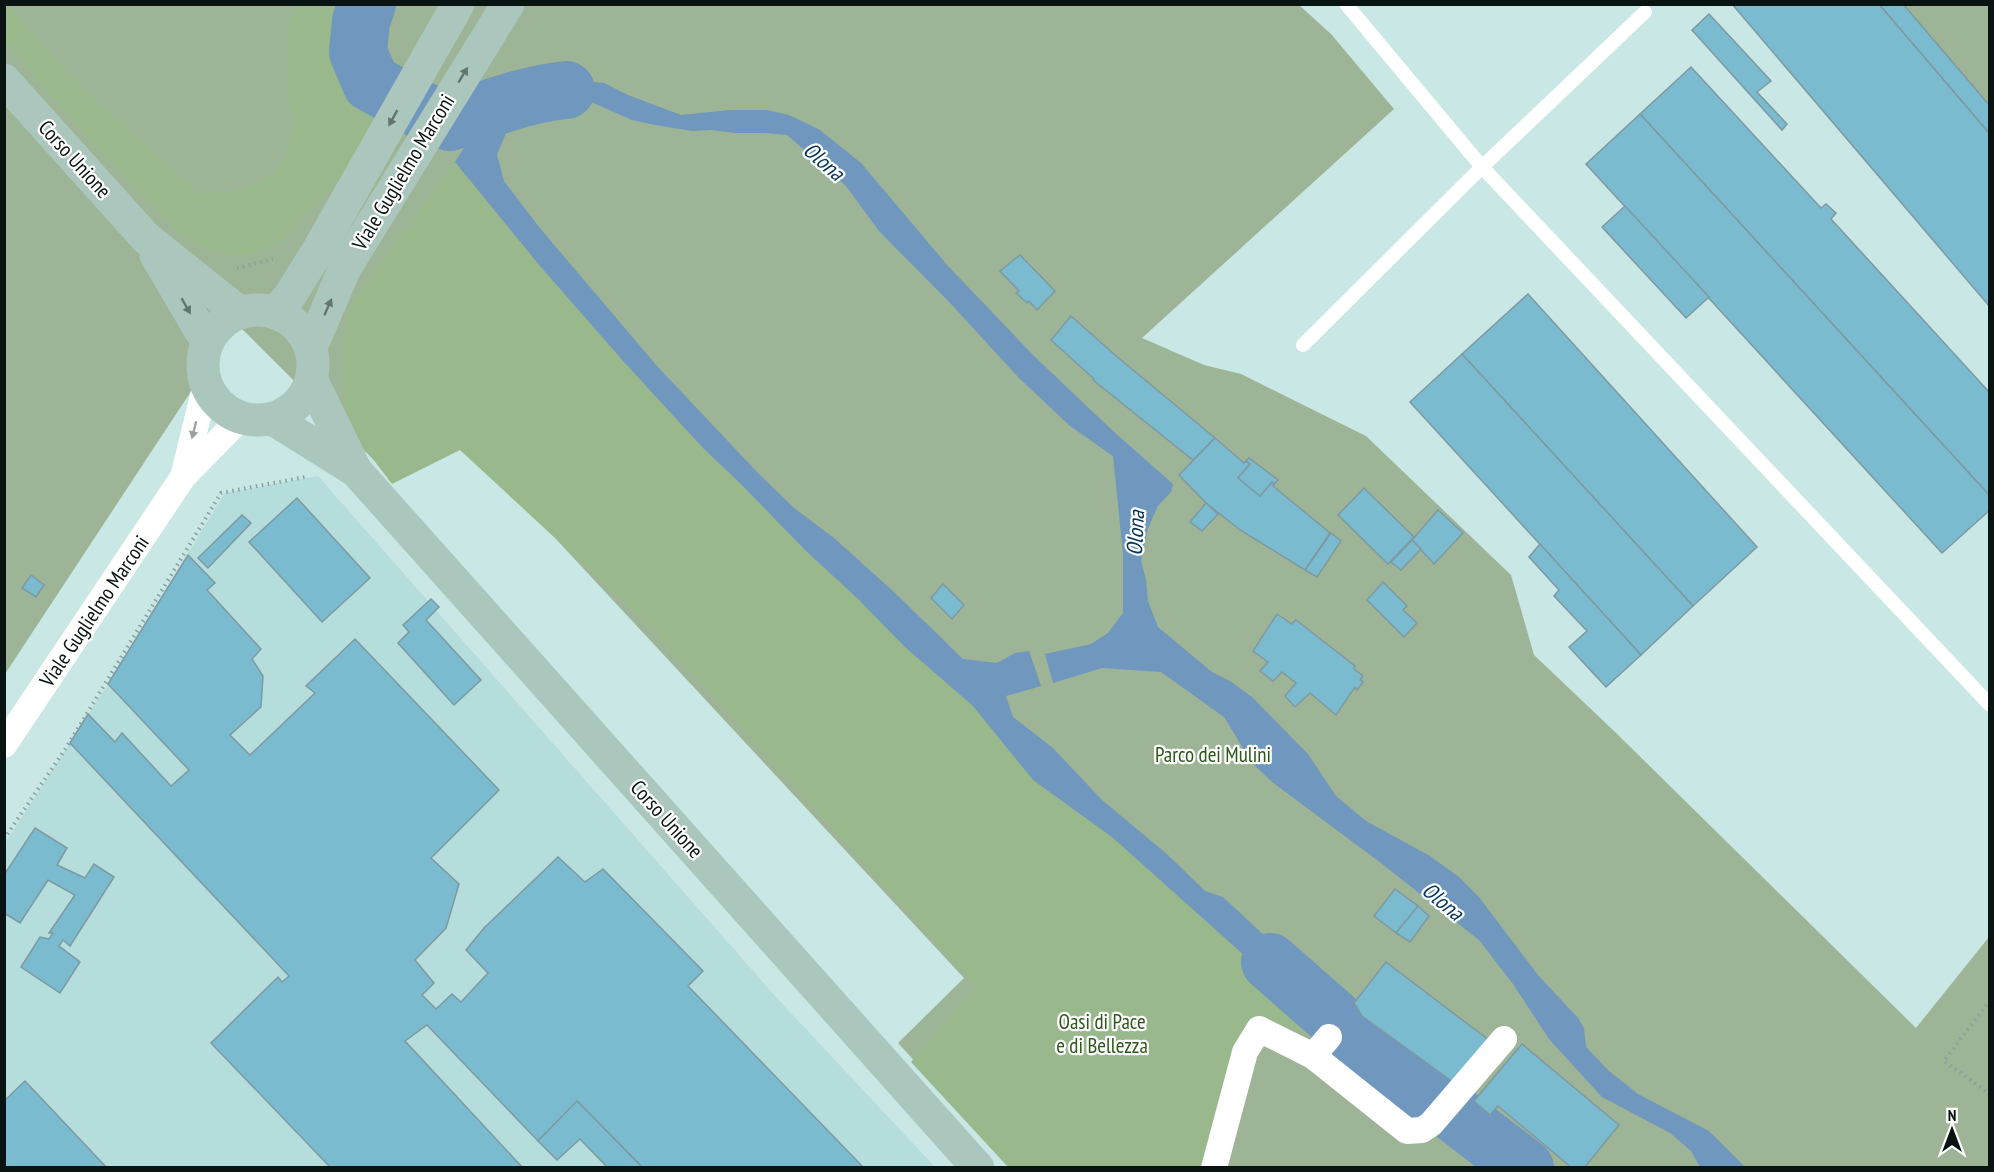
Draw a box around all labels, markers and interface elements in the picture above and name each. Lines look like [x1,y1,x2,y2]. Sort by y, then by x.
one-way arrow [458,66,469,83]
street label: Viale Guglielmo Marconi [345,89,460,256]
one-way arrow [388,110,398,127]
street label: Corso Unione [33,114,117,204]
water label: Olona [798,136,851,187]
one-way arrow [181,298,191,315]
one-way arrow [323,298,333,316]
one-way arrow [189,421,199,440]
water label: Olona [1120,509,1150,556]
street label: Viale Guglielmo Marconi [33,530,155,693]
park label: Parco dei Mulini [1155,741,1271,768]
street label: Corso Unione [625,774,709,864]
water label: Olona [1417,876,1470,927]
park label: Oasi di Pace e di Bellezza [1056,1008,1148,1059]
north arrow [1922,1100,1982,1160]
text: N [1948,1105,1956,1125]

